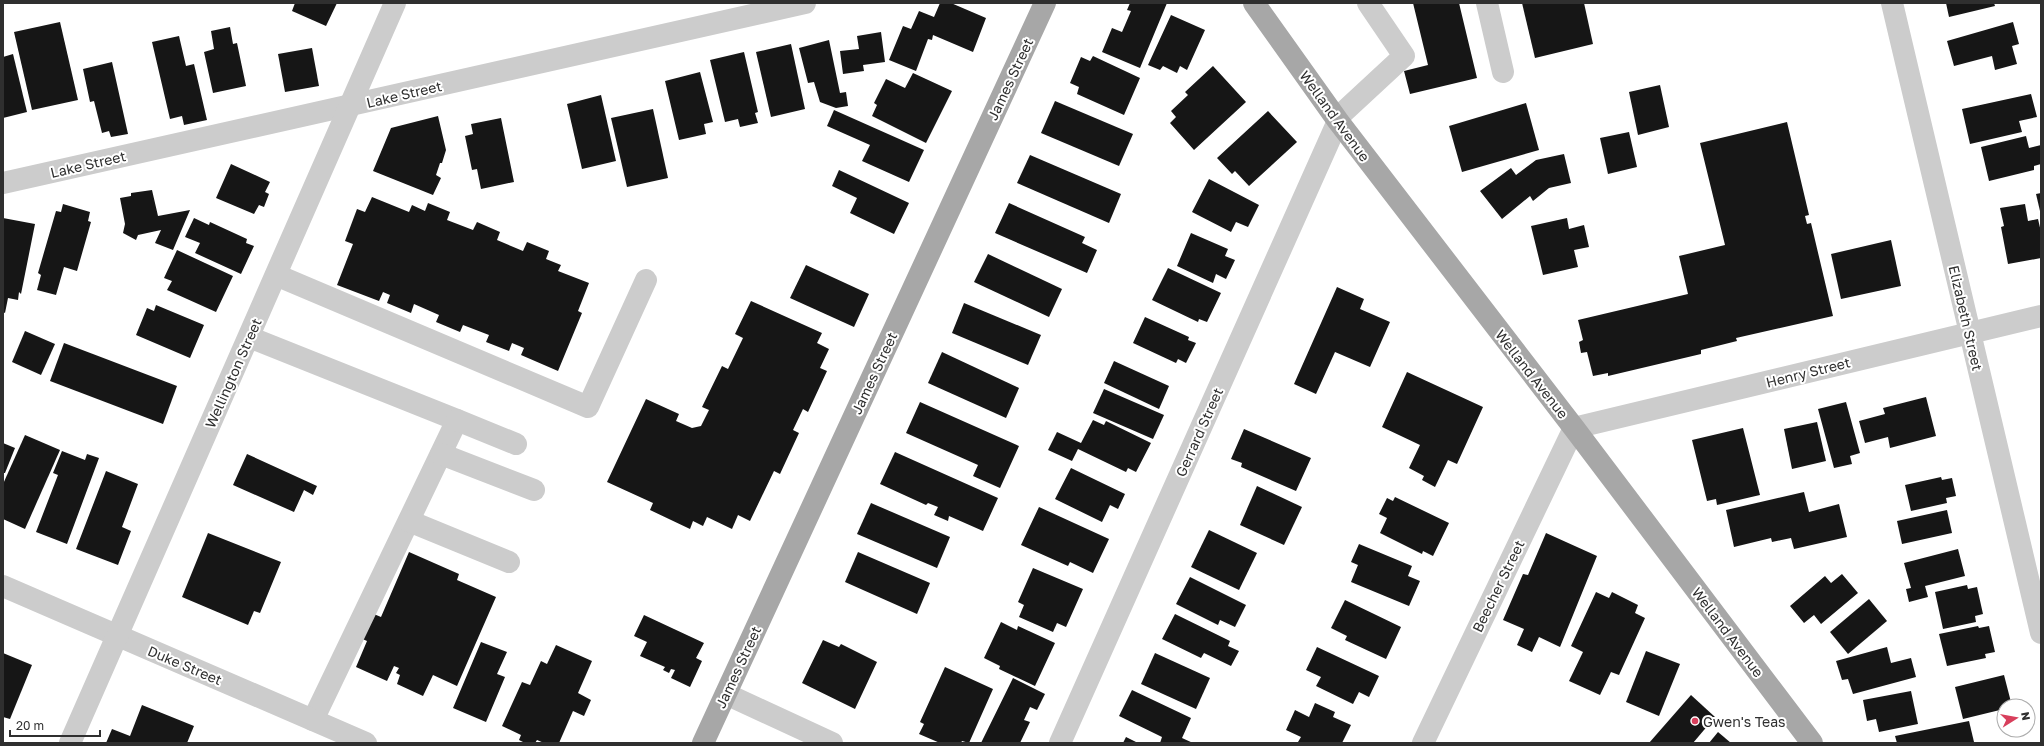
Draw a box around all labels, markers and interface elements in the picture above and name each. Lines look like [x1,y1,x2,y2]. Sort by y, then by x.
street label: James Street [984,35,1036,123]
street label: Welland Avenue [1296,67,1374,165]
street label: Lake Street [365,77,443,111]
street label: Lake Street [49,147,127,181]
street label: Elizabeth Street [1946,264,1986,372]
street label: Wellington Street [201,315,265,431]
street label: Welland Avenue [1492,326,1572,422]
street label: James Street [848,329,900,417]
street label: Henry Street [1764,353,1852,391]
street label: Gerrard Street [1172,385,1226,479]
street label: Beecher Street [1468,537,1528,635]
street label: Welland Avenue [1689,584,1767,680]
street label: James Street [712,623,764,711]
street label: Duke Street [145,642,225,688]
north arrow [1996,698,2036,738]
text: N [2019,711,2033,721]
scale bar [10,712,100,738]
place label: Gwen's Teas [1703,713,1786,730]
marker: Gwen's Teas [1690,716,1700,726]
text: 20 m [16,718,44,733]

